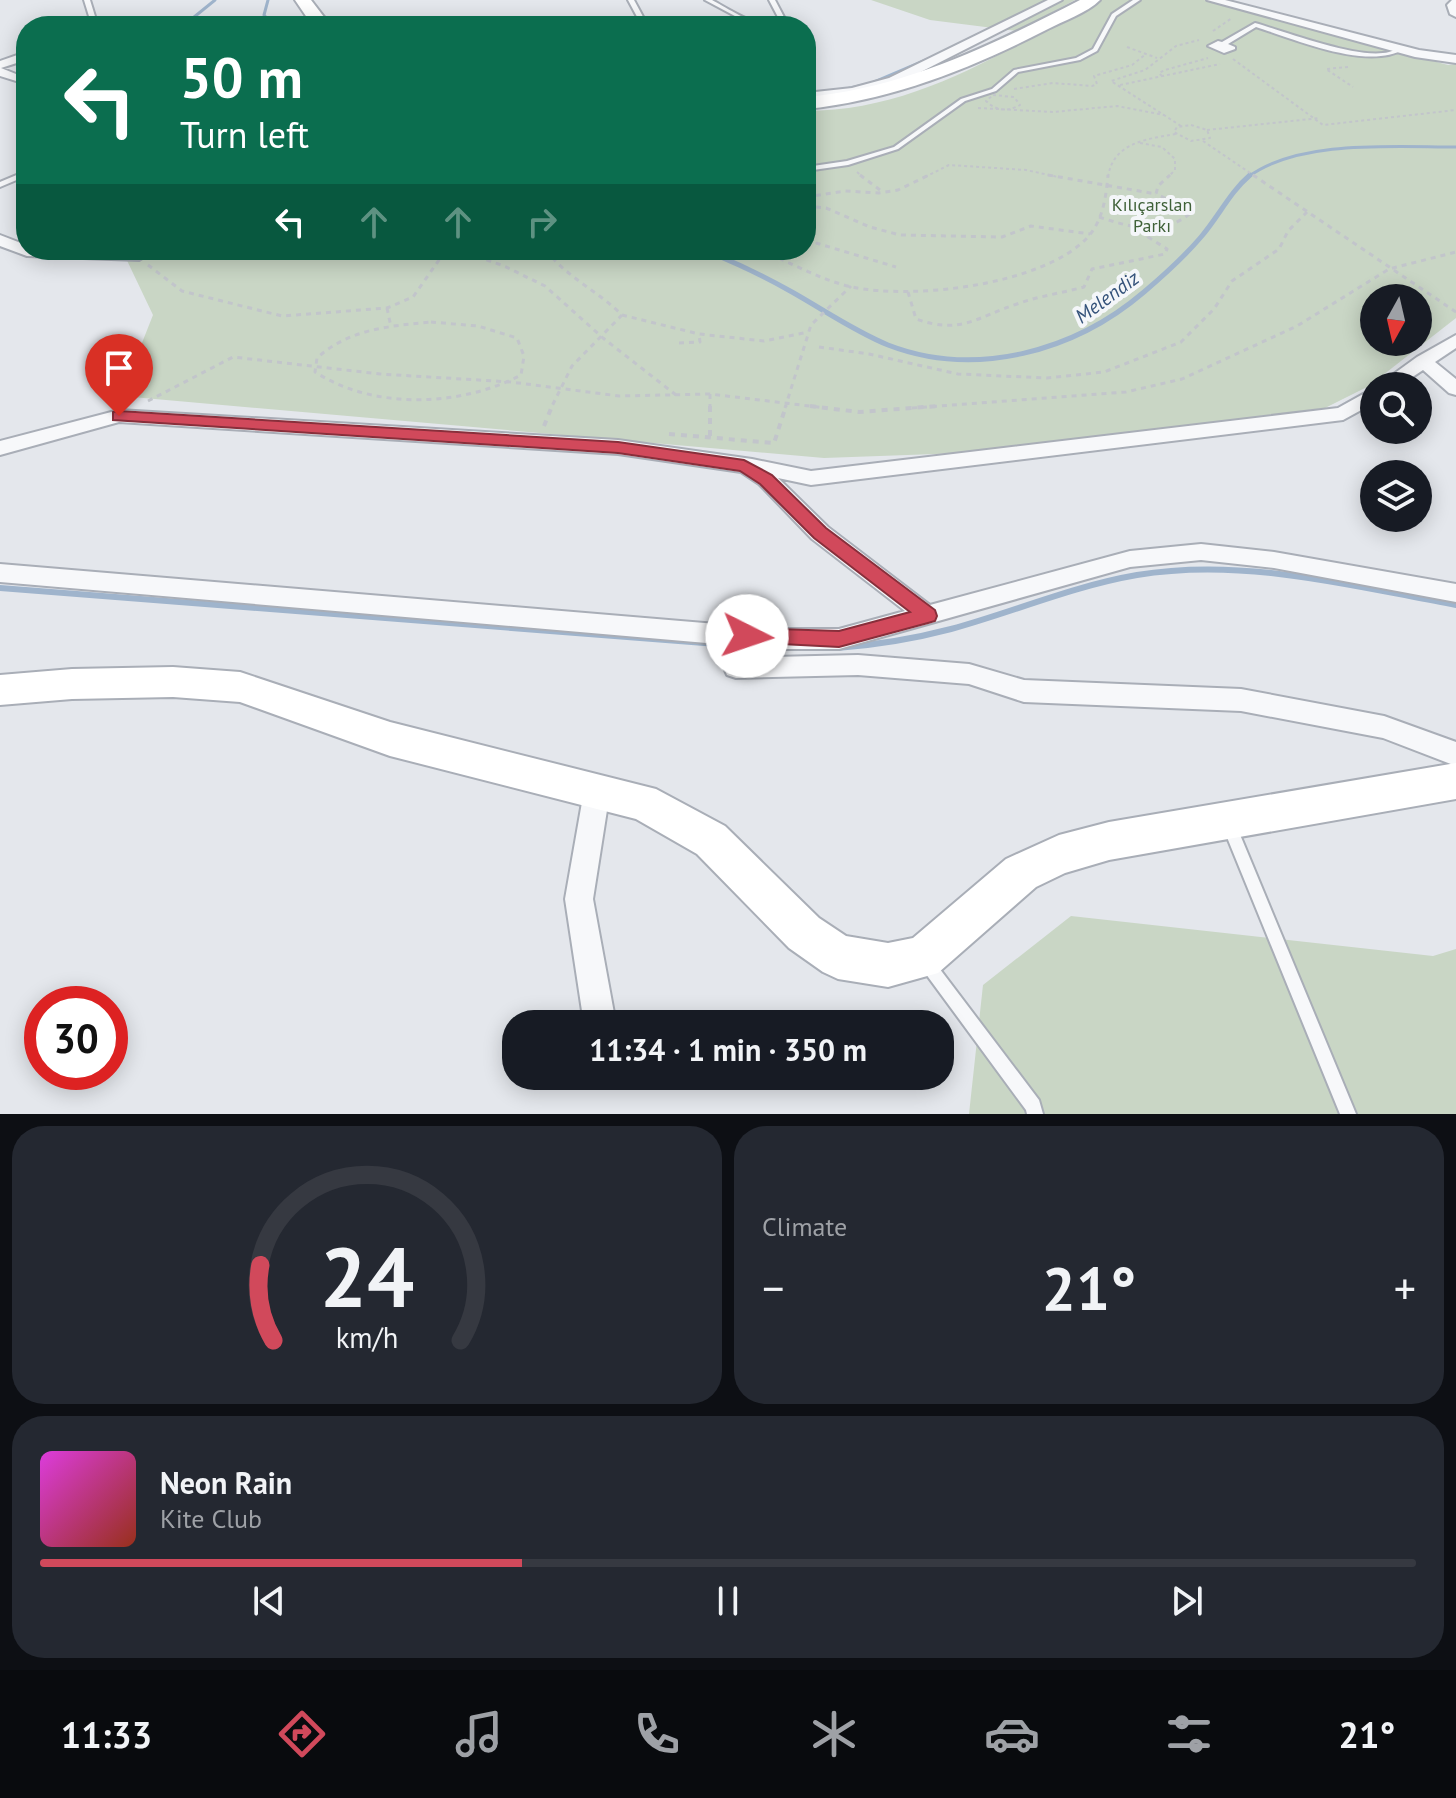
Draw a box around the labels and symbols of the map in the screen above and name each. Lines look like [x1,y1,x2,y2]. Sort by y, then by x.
park label: Kılıçarslan Parkı [1112,193,1192,237]
water label: Melendiz [1070,265,1145,329]
north arrow [1360,284,1432,356]
pin [85,334,153,416]
position arrow [705,594,789,678]
speed limit sign: 30 [24,986,128,1090]

